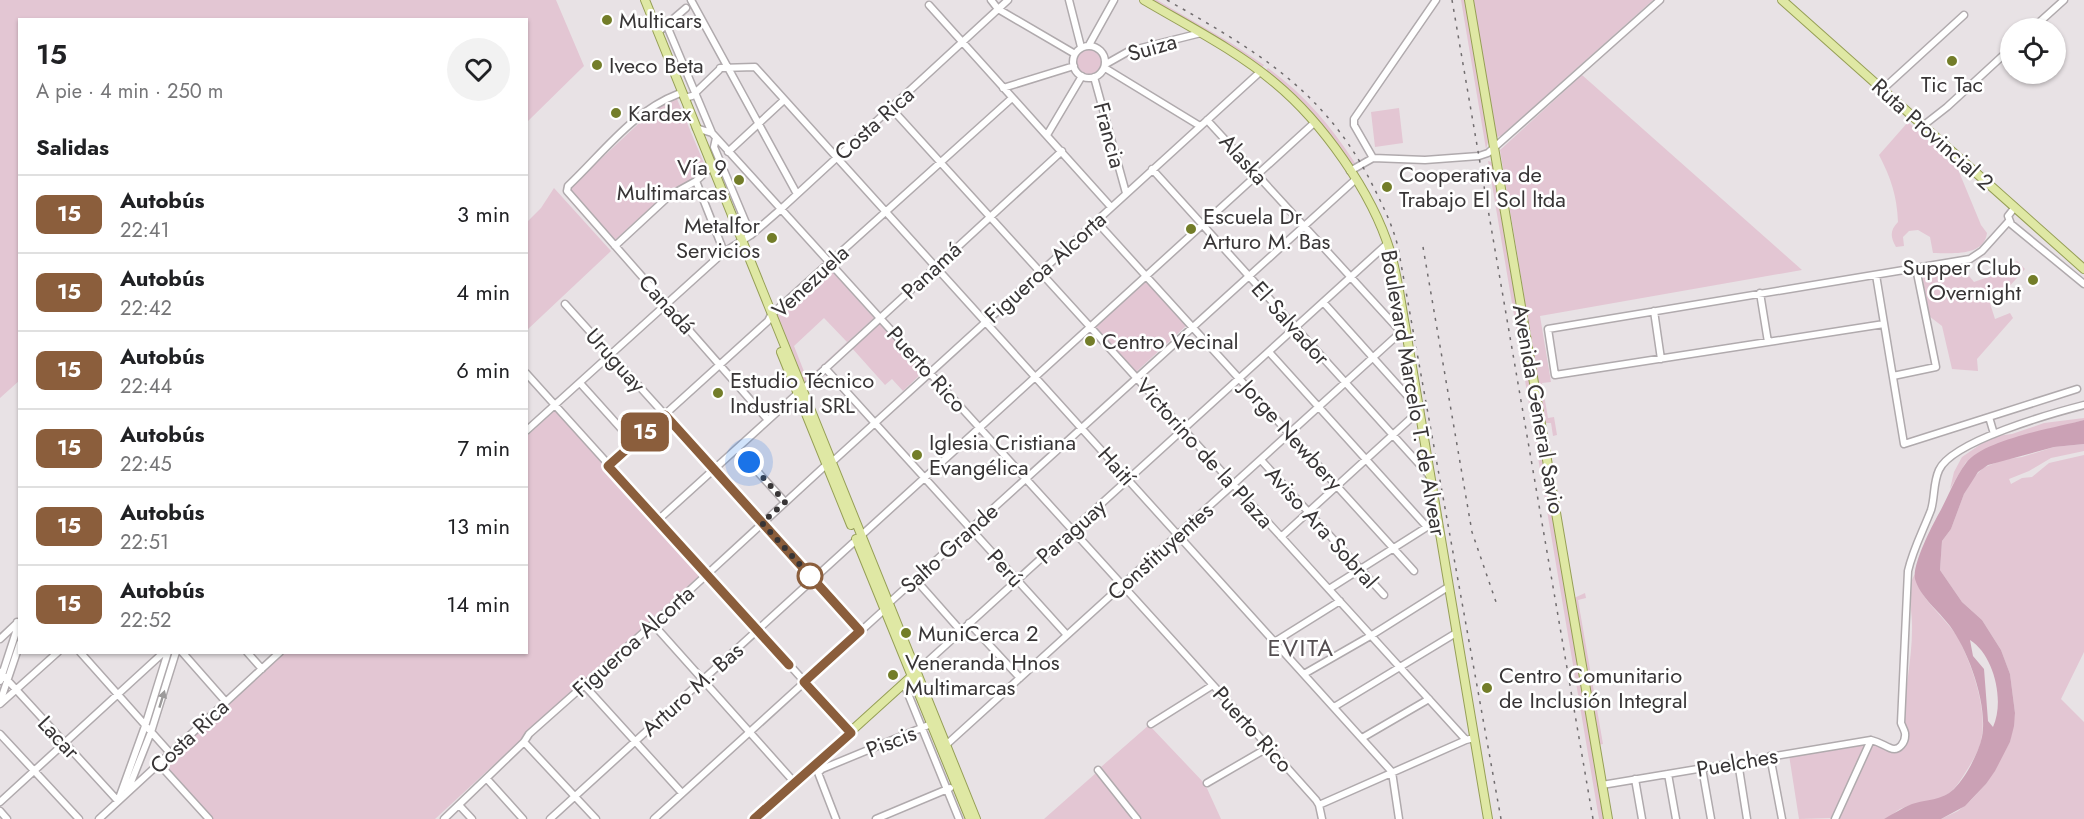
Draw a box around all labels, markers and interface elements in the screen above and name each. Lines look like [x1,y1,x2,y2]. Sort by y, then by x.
place label: Multicars [619,4,702,36]
marker: Multicars [600,13,614,27]
map controls [2000,18,2066,84]
button: locate [2000,18,2066,84]
street label: Suiza [1124,25,1180,69]
text: 15 [36,34,67,75]
button: heart [447,38,510,101]
place label: Iveco Beta [609,49,704,81]
marker: Tic Tac [1945,54,1959,68]
marker: Iveco Beta [590,58,604,72]
place label: Tic Tac [1921,68,1983,100]
street label: Ruta Provincial 2 [1865,70,2001,198]
text: A pie · 4 min · 250 m [36,77,223,106]
street label: Costa Rica [827,78,921,168]
place label: Kardex [628,97,692,129]
street label: Francia [1086,98,1134,172]
marker: Kardex [609,106,623,120]
street label: Alaska [1212,126,1276,192]
text: Salidas [36,131,109,163]
place label: Vía 9 Multimarcas [617,151,727,208]
place label: Cooperativa de Trabajo El Sol ltda [1399,158,1566,215]
marker: Vía 9 Multimarcas [732,173,746,187]
marker: Cooperativa de Trabajo El Sol ltda [1380,180,1394,194]
text: Autobús [120,184,205,216]
text: 3 min [457,198,510,230]
text: 15 [57,199,81,229]
place label: Escuela Dr Arturo M. Bas [1203,200,1331,257]
street label: Figueroa Alcorta [977,204,1113,330]
place label: Metalfor Servicios [676,209,760,266]
text: 22:41 [120,216,169,245]
marker: Escuela Dr Arturo M. Bas [1184,222,1198,236]
marker: Metalfor Servicios [765,231,779,245]
street label: Panamá [894,234,968,306]
street label: Venezuela [764,237,856,325]
street label: Boulevard Marcelo T. de Alvear [1373,247,1455,539]
place label: Supper Club Overnight [1903,251,2022,308]
text: Autobús [120,262,205,294]
street label: Canadá [631,267,703,341]
marker: Supper Club Overnight [2026,273,2040,287]
street label: El Salvador [1244,274,1338,373]
text: 4 min [456,276,510,308]
text: 15 [57,277,81,307]
text: 22:42 [120,294,172,323]
street label: Avenida General Savio [1505,302,1573,516]
street label: Puerto Rico [879,319,975,419]
street label: Uruguay [578,321,654,400]
place label: Centro Vecinal [1102,325,1239,357]
marker: Centro Vecinal [1083,334,1097,348]
text: Autobús [120,340,205,372]
text: 6 min [456,354,510,386]
text: 15 [57,355,81,385]
place label: Estudio Técnico Industrial SRL [730,364,874,421]
street label: Jorge Newbery [1231,370,1351,498]
street label: Victorino de la Plaza [1129,371,1281,535]
text: 22:44 [120,372,172,401]
marker: Estudio Técnico Industrial SRL [711,386,725,400]
line badge: 15 [618,412,672,452]
text: 15 [633,417,657,447]
text: Autobús [120,418,205,450]
place label: Iglesia Cristiana Evangélica [929,426,1076,483]
text: 7 min [457,432,510,464]
text: 15 [57,433,81,463]
street label: Haití [1091,439,1144,494]
your location [734,447,764,477]
marker: Iglesia Cristiana Evangélica [910,448,924,462]
text: 22:45 [120,450,172,479]
street label: Aviso Ara Sobral [1258,459,1386,595]
street label: Paraguay [1029,491,1113,571]
street label: Salto Grande [893,495,1005,601]
street label: Constituyentes [1100,495,1220,607]
text: Autobús [120,496,205,528]
text: 13 min [447,510,510,542]
text: 15 [57,511,81,541]
text: 22:51 [120,528,169,557]
street label: Perú [980,542,1032,594]
unlabelled marker [797,563,823,589]
text: Autobús [120,574,205,606]
street label: Figueroa Alcorta [565,578,701,704]
text: 14 min [446,588,510,620]
text: 15 [57,589,81,619]
text: 22:52 [120,606,171,635]
place label: MuniCerca 2 [918,617,1038,649]
marker: MuniCerca 2 [899,626,913,640]
district label: EVITA [1267,630,1335,665]
street label: Arturo M. Bas [634,634,750,744]
place label: Veneranda Hnos Multimarcas [905,646,1060,703]
place label: Centro Comunitario de Inclusión Integral [1499,659,1688,716]
marker: Veneranda Hnos Multimarcas [886,668,900,682]
street label: Puerto Rico [1205,679,1301,779]
marker: Centro Comunitario de Inclusión Integral [1480,681,1494,695]
one-way arrow [158,690,167,708]
street label: Costa Rica [142,691,236,781]
street label: Lacar [31,708,88,766]
street label: Piscis [861,716,921,766]
street label: Puelches [1694,739,1780,785]

